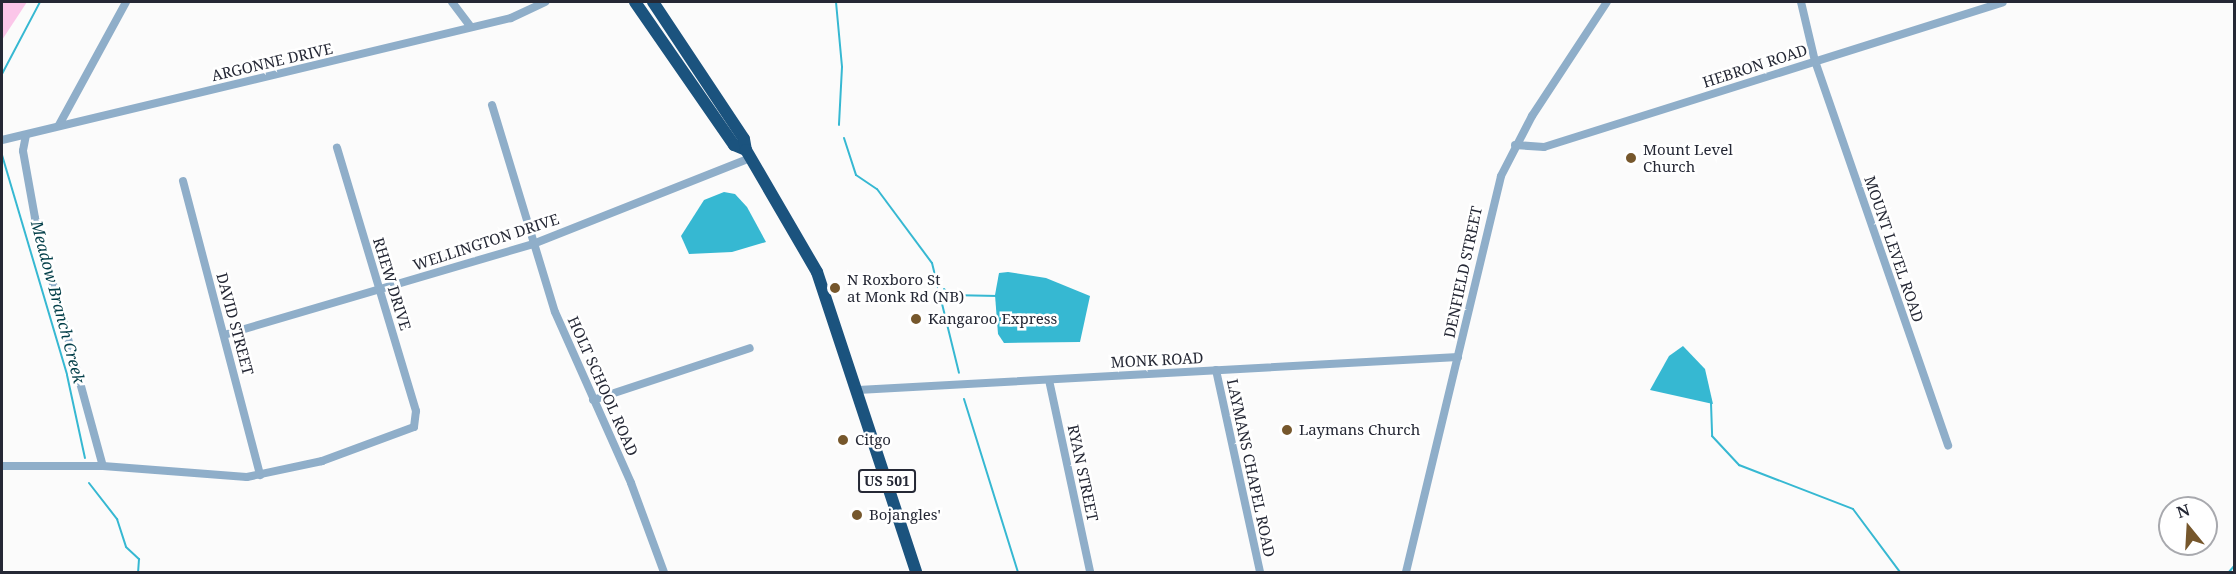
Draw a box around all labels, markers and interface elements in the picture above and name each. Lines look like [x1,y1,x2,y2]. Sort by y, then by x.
street label: ARGONNE DRIVE [210,39,334,85]
street label: HEBRON ROAD [1700,41,1810,91]
place label: Mount Level Church [1643,140,1733,175]
marker: Mount Level Church [1624,151,1638,165]
street label: MOUNT LEVEL ROAD [1861,174,1927,324]
street label: DENFIELD STREET [1440,204,1486,340]
street label: WELLINGTON DRIVE [411,210,561,274]
water label: Meadow Branch Creek [27,218,89,386]
street label: RHEW DRIVE [369,235,415,333]
place label: N Roxboro St at Monk Rd (NB) [847,270,964,305]
street label: DAVID STREET [213,271,257,377]
marker: N Roxboro St at Monk Rd (NB) [828,281,842,295]
place label: Kangaroo Express [928,310,1057,328]
marker: Kangaroo Express [909,312,923,326]
street label: HOLT SCHOOL ROAD [564,313,642,459]
street label: MONK ROAD [1110,349,1204,371]
street label: LAYMANS CHAPEL ROAD [1223,377,1279,559]
place label: Laymans Church [1299,421,1420,439]
street label: RYAN STREET [1064,423,1102,523]
marker: Laymans Church [1280,423,1294,437]
place label: Citgo [855,431,891,449]
marker: Citgo [836,433,850,447]
road number: US 501 [857,470,917,492]
north arrow [2158,496,2218,556]
text: N [2174,498,2192,523]
place label: Bojangles' [869,506,941,524]
marker: Bojangles' [850,508,864,522]

